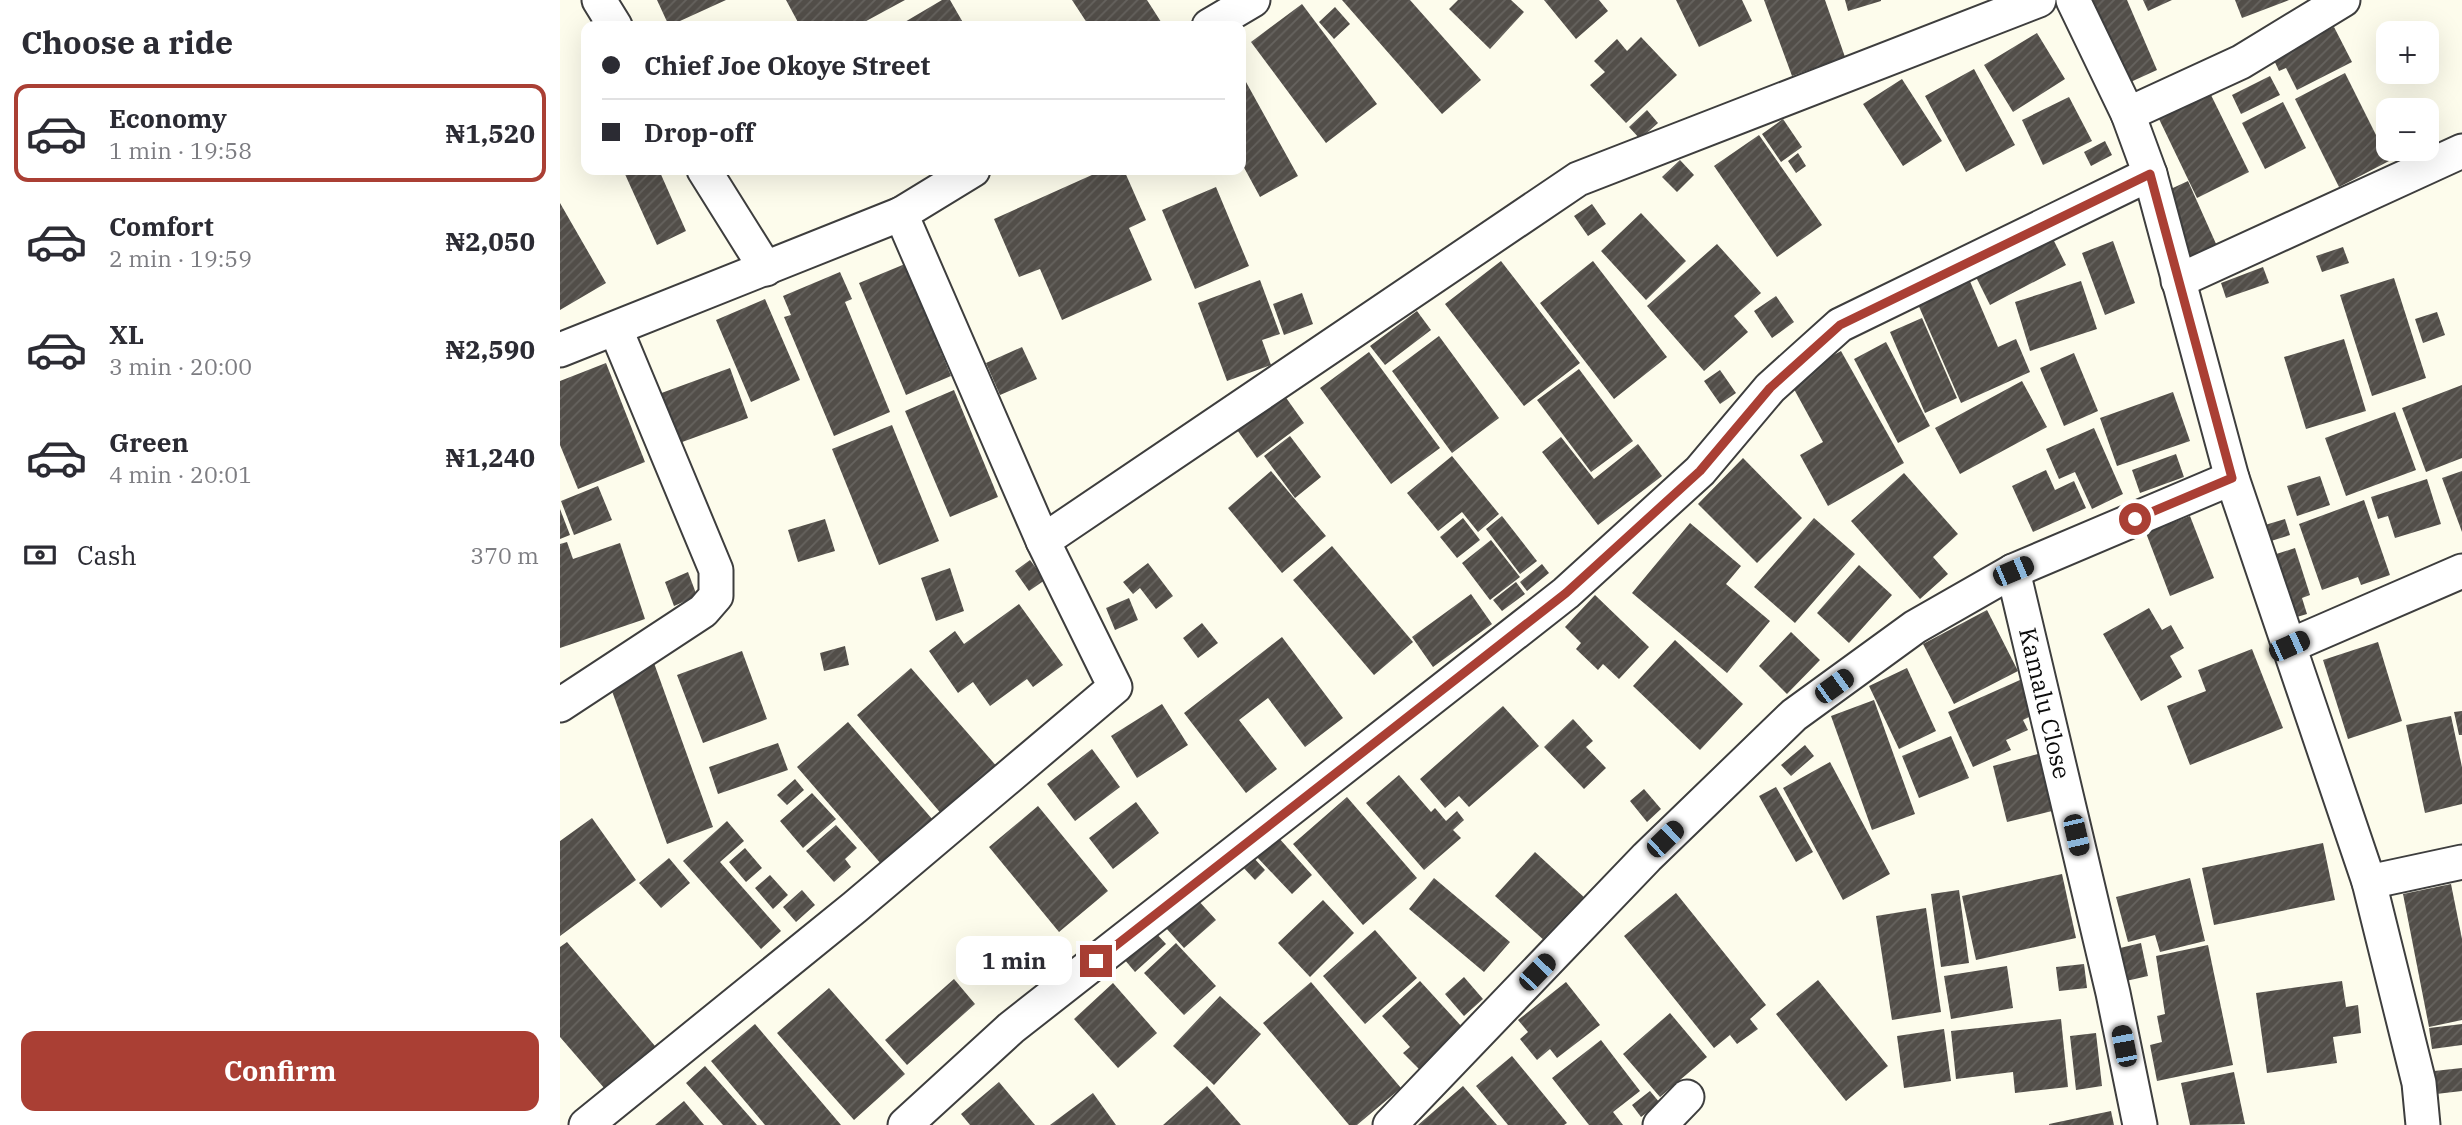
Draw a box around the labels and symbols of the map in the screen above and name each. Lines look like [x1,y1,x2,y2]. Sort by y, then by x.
route start [2119,503,2151,535]
car [1990,553,2037,589]
street label: Kamalu Close [2012,624,2079,782]
car [2266,628,2313,664]
car [1811,665,1858,707]
car [2062,812,2091,858]
car [1643,817,1688,861]
callout: 1 min [956,936,1072,986]
route end [1080,945,1112,977]
car [1515,950,1560,994]
car [2110,1023,2139,1069]

